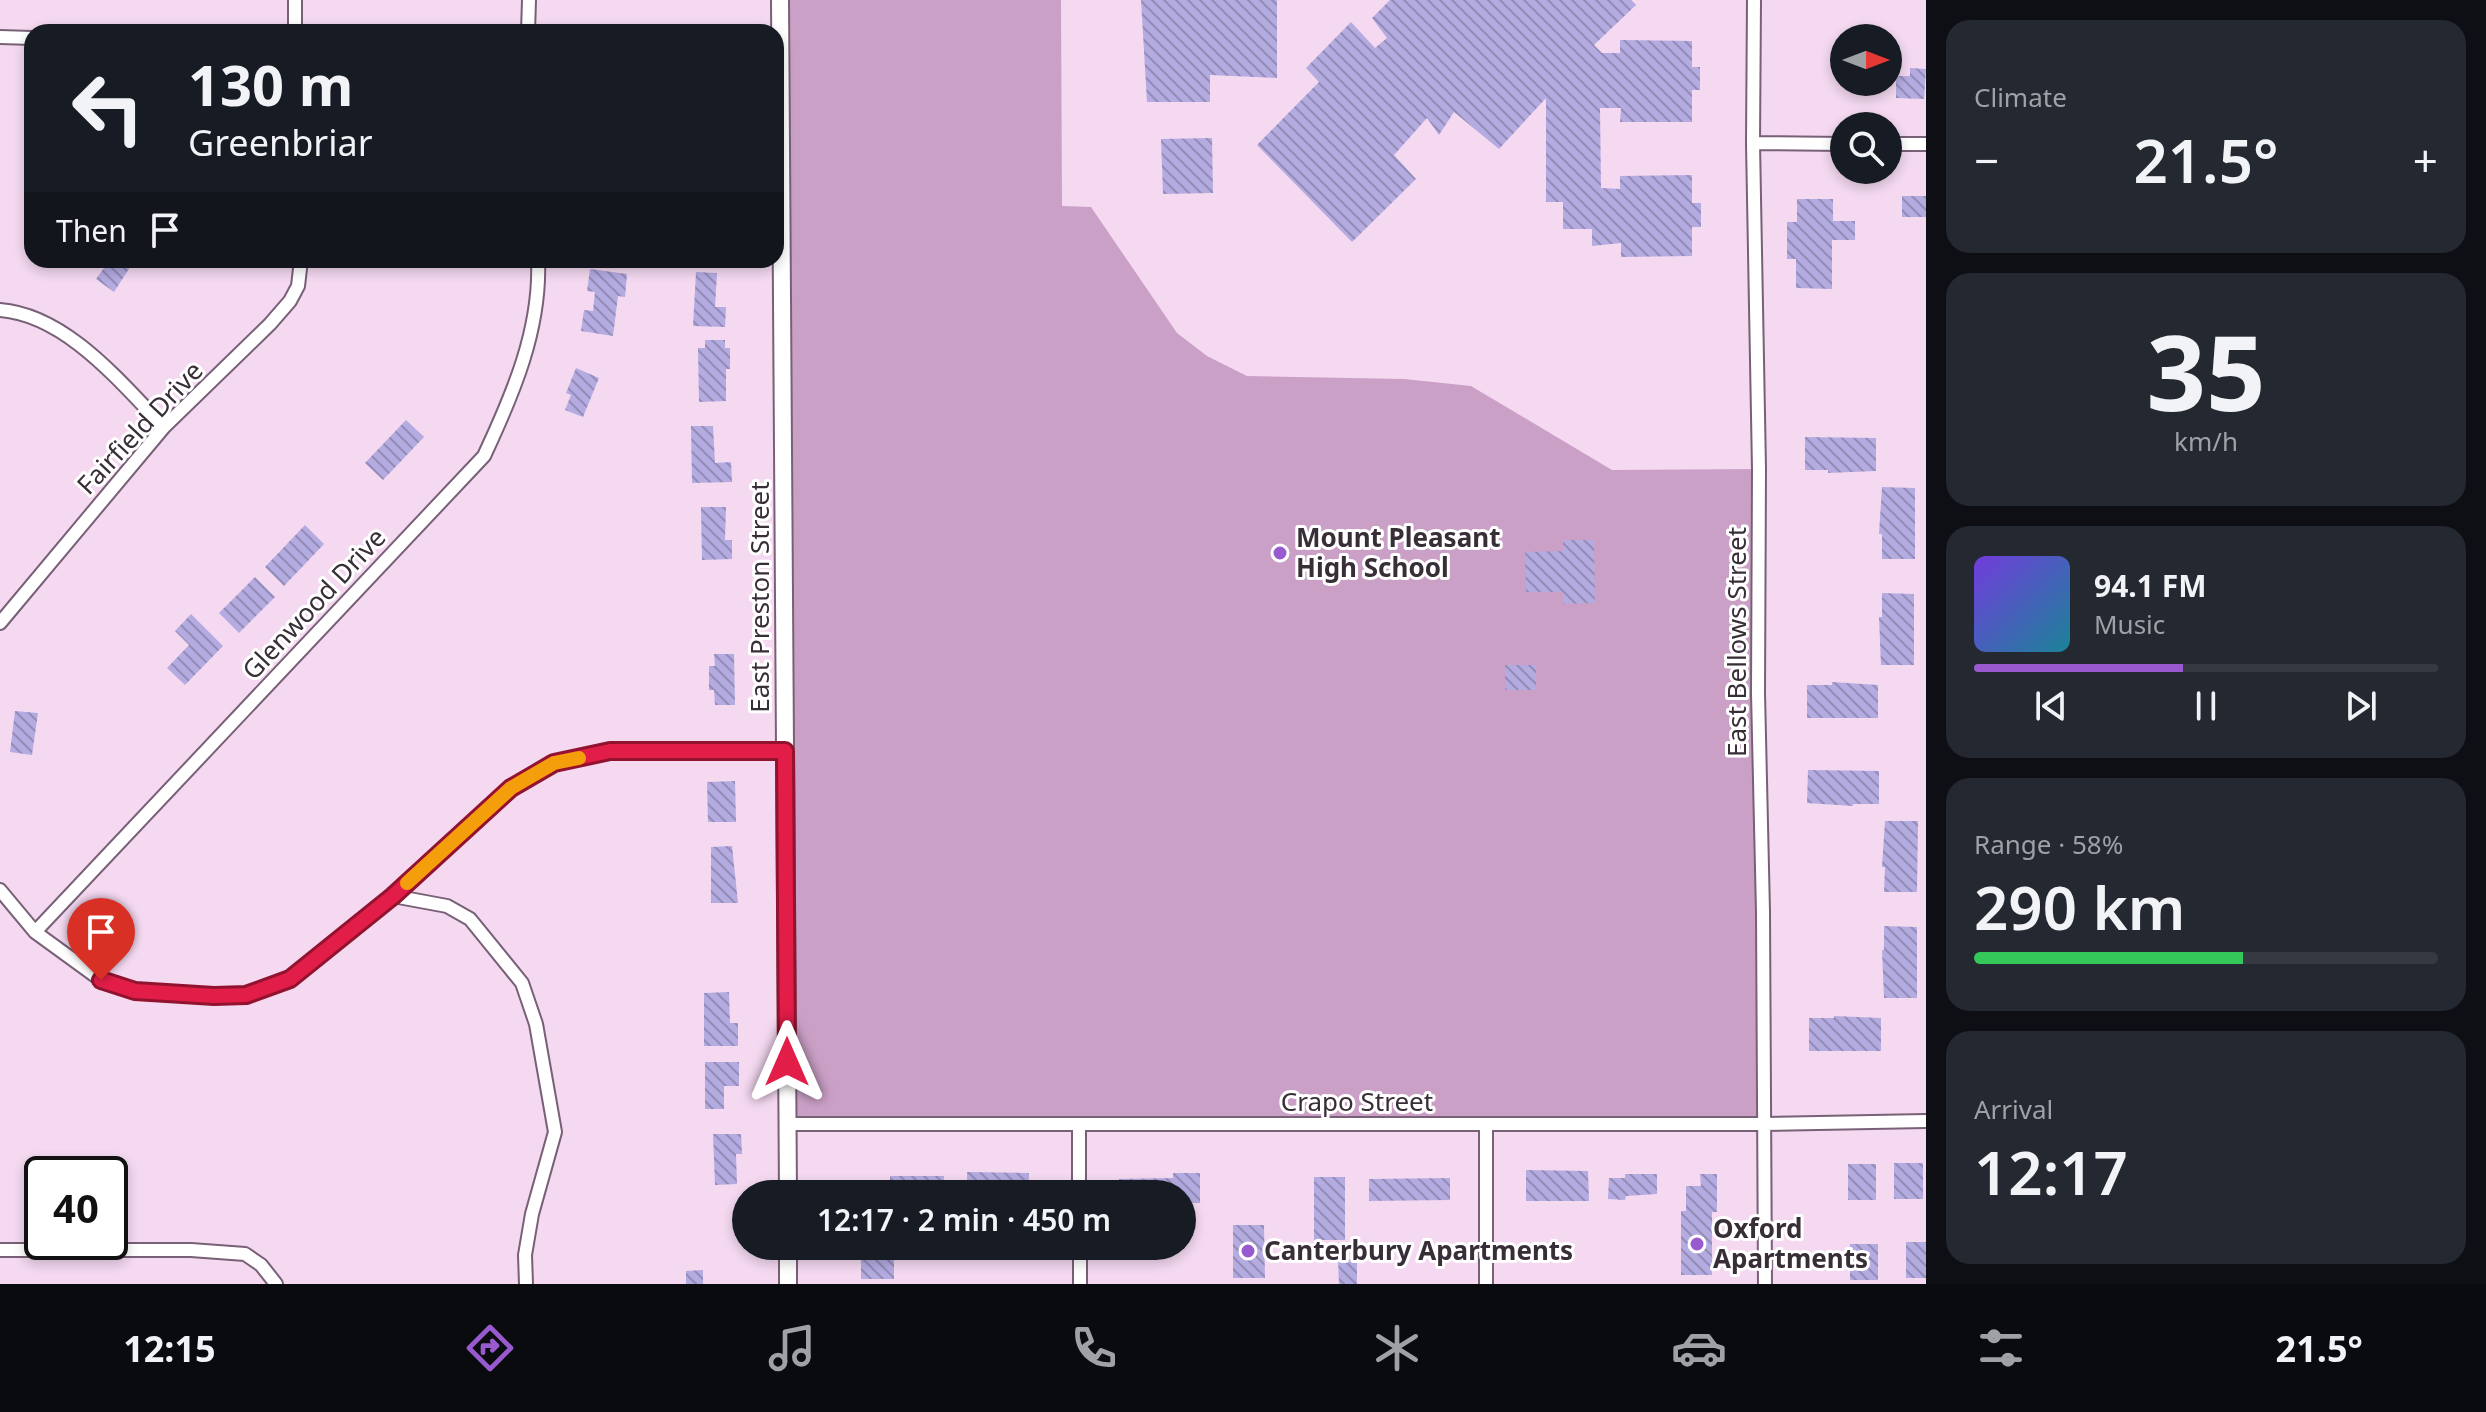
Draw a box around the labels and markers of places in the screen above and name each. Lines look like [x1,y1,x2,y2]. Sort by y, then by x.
place label: Mount Pleasant High School [1296,519,1500,585]
marker: Mount Pleasant High School [1271,544,1289,562]
pin [67,898,135,980]
place label: Oxford Apartments [1713,1210,1868,1276]
place label: Canterbury Apartments [1264,1232,1573,1268]
marker: Oxford Apartments [1688,1235,1706,1253]
marker: Canterbury Apartments [1239,1242,1257,1260]

